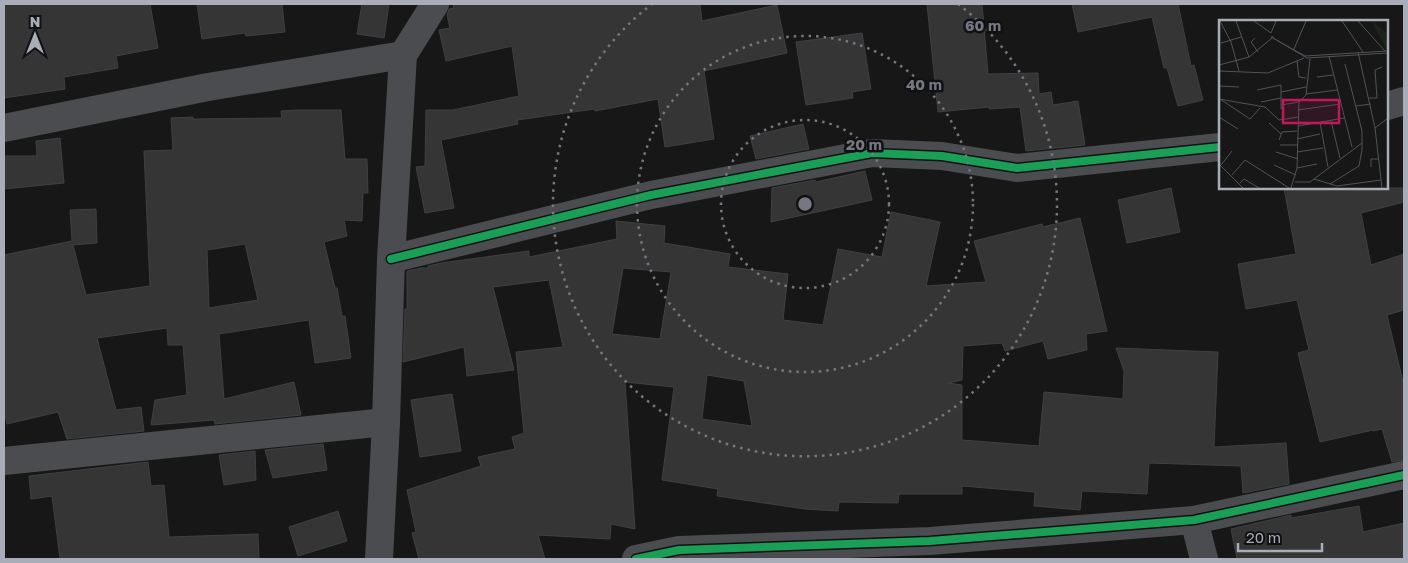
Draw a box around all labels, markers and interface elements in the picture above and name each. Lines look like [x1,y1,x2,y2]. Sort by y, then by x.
north arrow [10,10,60,60]
text: N [30,13,40,30]
text: 60 m [965,16,1001,34]
inset map [1219,20,1388,189]
text: 40 m [906,75,942,93]
text: 20 m [846,135,882,153]
centre of rings [796,195,814,213]
scale bar [1238,520,1322,552]
text: 20 m [1246,528,1281,546]

